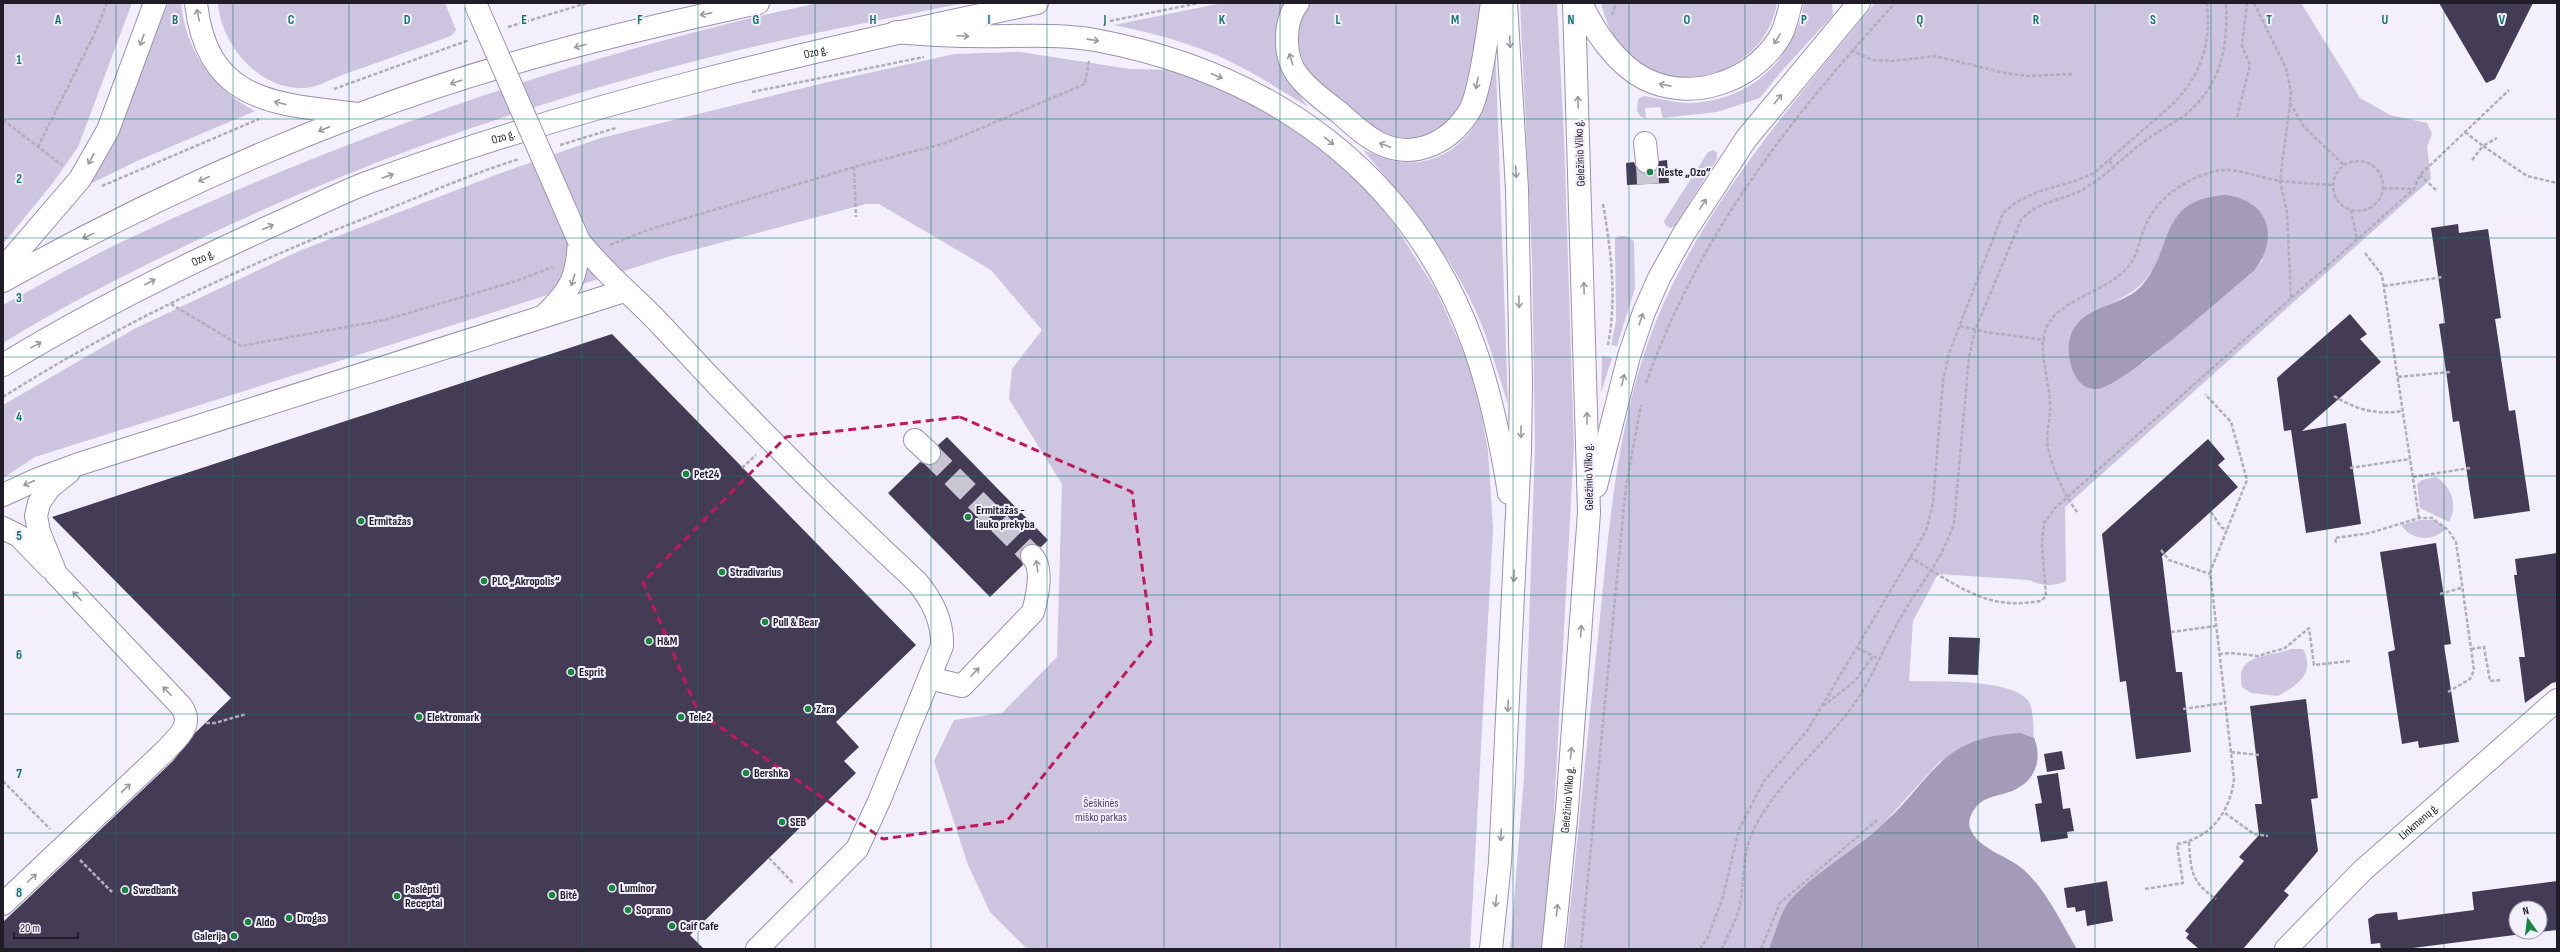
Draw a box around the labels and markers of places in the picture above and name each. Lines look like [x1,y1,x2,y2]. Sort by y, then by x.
place label: Neste „Ozo“ [1658,165,1711,180]
marker: Neste „Ozo“ [1645,167,1655,177]
place label: Pet24 [694,467,720,482]
marker: Pet24 [681,469,691,479]
place label: Ermitažas - lauko prekyba [976,503,1035,532]
marker: Ermitažas - lauko prekyba [963,512,973,522]
place label: Ermitažas [369,514,412,529]
marker: Ermitažas [356,516,366,526]
place label: Stradivarius [730,565,782,580]
marker: Stradivarius [717,567,727,577]
place label: PLC „Akropolis“ [492,574,560,589]
marker: PLC „Akropolis“ [479,576,489,586]
place label: Pull & Bear [773,615,818,630]
marker: Pull & Bear [760,617,770,627]
place label: H&M [657,634,678,649]
marker: H&M [644,636,654,646]
place label: Esprit [579,665,604,680]
marker: Esprit [566,667,576,677]
place label: Zara [816,702,835,717]
marker: Zara [803,704,813,714]
place label: Elektromark [427,710,479,725]
place label: Tele2 [689,710,711,725]
marker: Elektromark [414,712,424,722]
marker: Tele2 [676,712,686,722]
place label: Bershka [754,766,788,781]
marker: Bershka [741,768,751,778]
place label: SEB [790,815,807,830]
marker: SEB [777,817,787,827]
place label: Luminor [620,881,655,896]
place label: Paslėpti Receptai [405,882,443,911]
place label: Swedbank [133,883,176,898]
marker: Luminor [607,883,617,893]
marker: Swedbank [120,885,130,895]
place label: Bitė [560,888,577,903]
marker: Bitė [547,890,557,900]
marker: Paslėpti Receptai [392,891,402,901]
place label: Soprano [636,903,671,918]
marker: Soprano [623,905,633,915]
place label: Drogas [297,911,327,926]
marker: Drogas [284,913,294,923]
place label: Aldo [255,915,275,930]
marker: Aldo [243,917,253,927]
place label: Caif Cafe [680,919,719,934]
marker: Caif Cafe [667,921,677,931]
place label: Galerija [194,929,226,944]
marker: Galerija [229,931,239,941]

